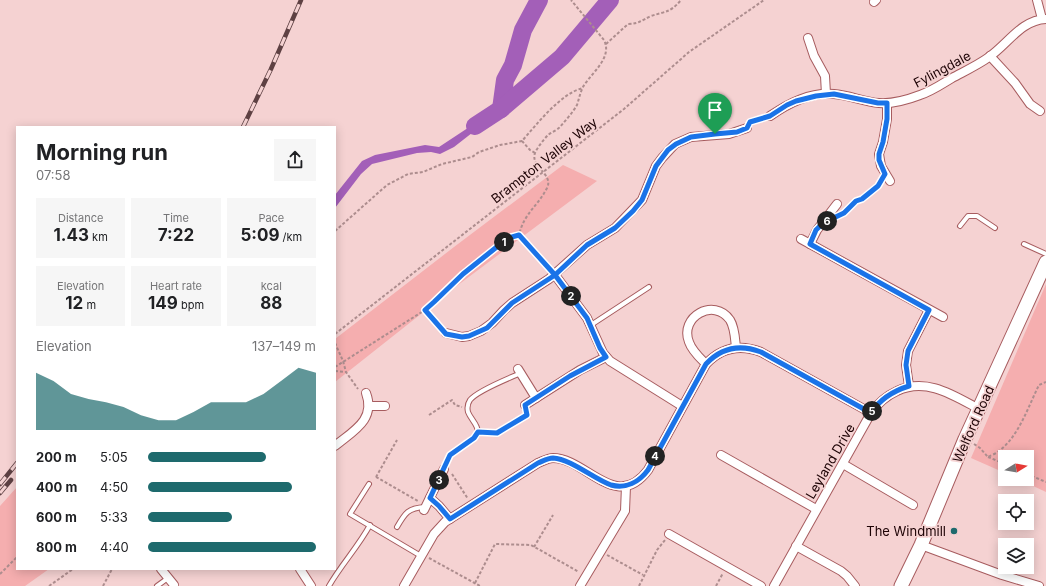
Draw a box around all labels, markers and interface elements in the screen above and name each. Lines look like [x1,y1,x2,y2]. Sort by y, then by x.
street label: Fylingdale [911,47,973,91]
pin [698,93,732,134]
icon: arrive [704,99,726,121]
street label: Brampton Valley Way [488,114,600,206]
text: Morning run [36,139,168,165]
button: share [274,139,316,181]
text: 07:58 [36,167,71,183]
text: Distance [58,211,103,225]
text: Time [163,211,189,225]
text: Pace [258,211,284,225]
pin: 6 [817,211,837,231]
text: 6 [823,214,831,228]
text: 1.43 [54,225,89,245]
text: 7:22 [158,225,194,245]
text: 5:09 [240,225,279,245]
text: km [89,230,108,244]
text: /km [279,230,302,244]
pin: 1 [494,232,514,252]
text: 1 [502,235,506,249]
text: Elevation [57,279,104,293]
text: Heart rate [150,279,202,293]
text: kcal [261,279,282,293]
pin: 2 [561,286,581,306]
text: 2 [568,289,574,303]
text: 12 [65,293,83,313]
text: 149 [148,293,178,313]
text: 88 [260,293,282,313]
text: m [83,298,96,312]
text: bpm [178,298,204,312]
text: Elevation [36,338,92,354]
text: 137–149 m [252,338,316,354]
street label: Welford Road [949,383,997,465]
pin: 5 [862,401,882,421]
text: 5 [868,404,876,418]
street label: Leyland Drive [802,421,858,501]
pin: 4 [645,446,665,466]
text: 200 m [36,449,77,465]
text: 5:05 [100,449,128,465]
text: 4 [651,449,659,463]
north arrow [998,450,1034,486]
map controls [998,450,1034,574]
pin: 3 [429,470,449,490]
text: 3 [435,473,443,487]
text: 400 m [36,479,77,495]
text: 4:50 [100,479,128,495]
button: locate [998,494,1034,530]
text: 600 m [36,509,77,525]
text: 5:33 [100,509,128,525]
place label: The Windmill [866,523,946,539]
marker: The Windmill [949,526,959,536]
button: layers [998,538,1034,574]
text: 800 m [36,539,77,555]
text: 4:40 [100,539,129,555]

